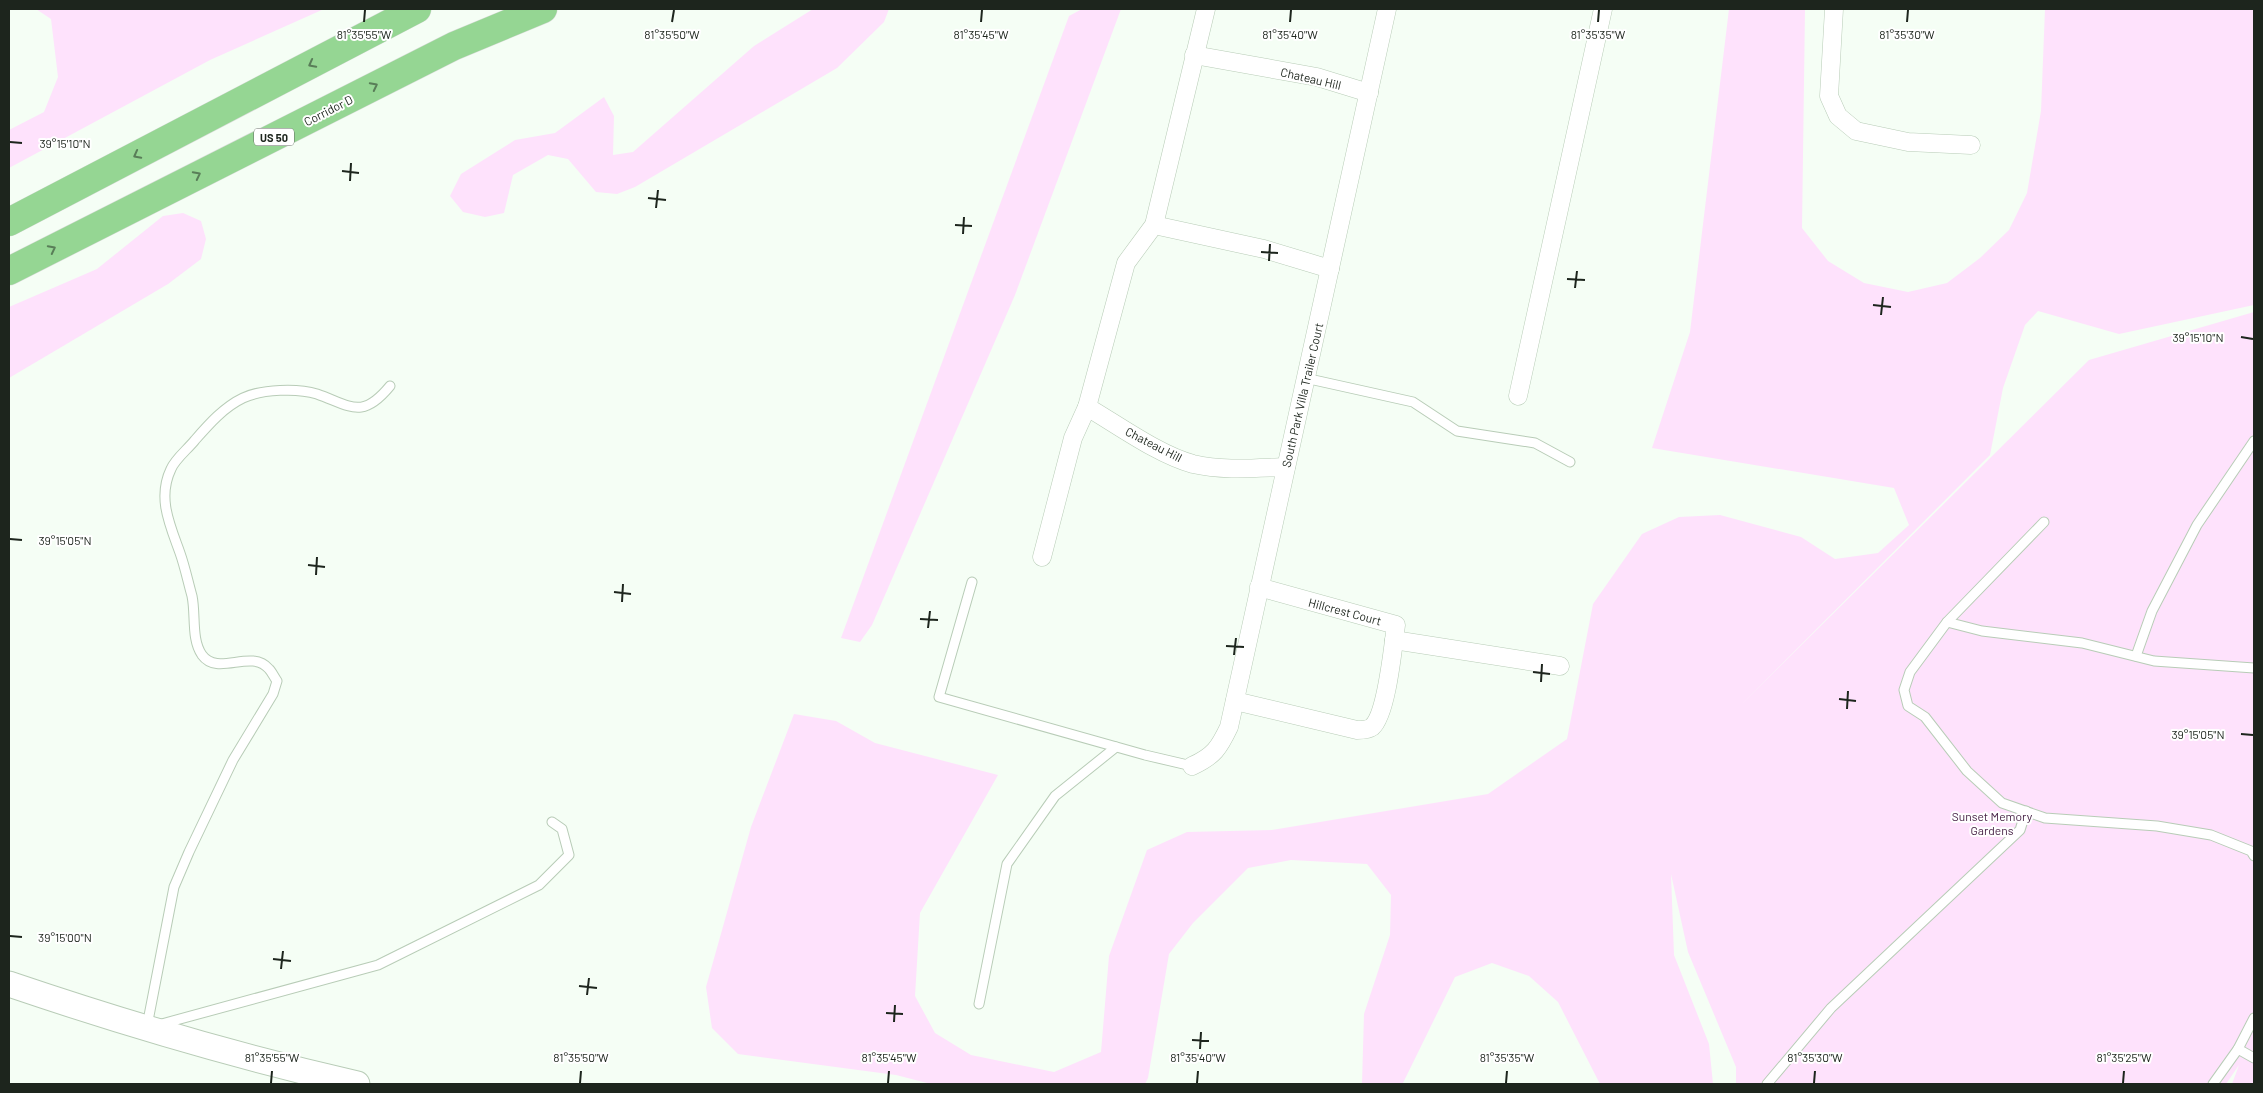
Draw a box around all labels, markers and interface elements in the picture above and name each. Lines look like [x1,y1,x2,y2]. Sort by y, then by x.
text: 81°35'55"W [337,27,392,41]
text: 81°35'50"W [644,27,700,41]
text: 81°35'45"W [954,27,1009,41]
text: 81°35'40"W [1262,27,1318,41]
text: 81°35'35"W [1571,27,1626,41]
text: 81°35'30"W [1879,27,1935,41]
one-way arrow [308,58,317,68]
street label: Chateau Hill [1279,64,1343,92]
one-way arrow [368,82,377,92]
street label: Corridor D [301,92,355,128]
road number: US 50 [254,128,294,146]
text: 39°15'10"N [39,136,91,150]
one-way arrow [133,149,142,159]
one-way arrow [192,171,201,182]
one-way arrow [47,245,56,255]
street label: South Park Villa Trailer Court [1279,321,1325,469]
text: 39°15'10"N [2172,330,2224,344]
street label: Chateau Hill [1123,424,1185,464]
text: 39°15'05"N [38,533,92,547]
street label: Hillcrest Court [1307,595,1383,627]
text: 39°15'05"N [2171,727,2225,741]
park label: Sunset Memory Gardens [1952,809,2033,837]
text: 39°15'00"N [38,930,92,944]
text: 81°35'55"W [245,1050,300,1064]
text: 81°35'50"W [553,1050,609,1064]
text: 81°35'45"W [862,1050,917,1064]
text: 81°35'40"W [1170,1050,1226,1064]
text: 81°35'35"W [1480,1050,1535,1064]
text: 81°35'30"W [1787,1050,1843,1064]
text: 81°35'25"W [2097,1050,2152,1064]

